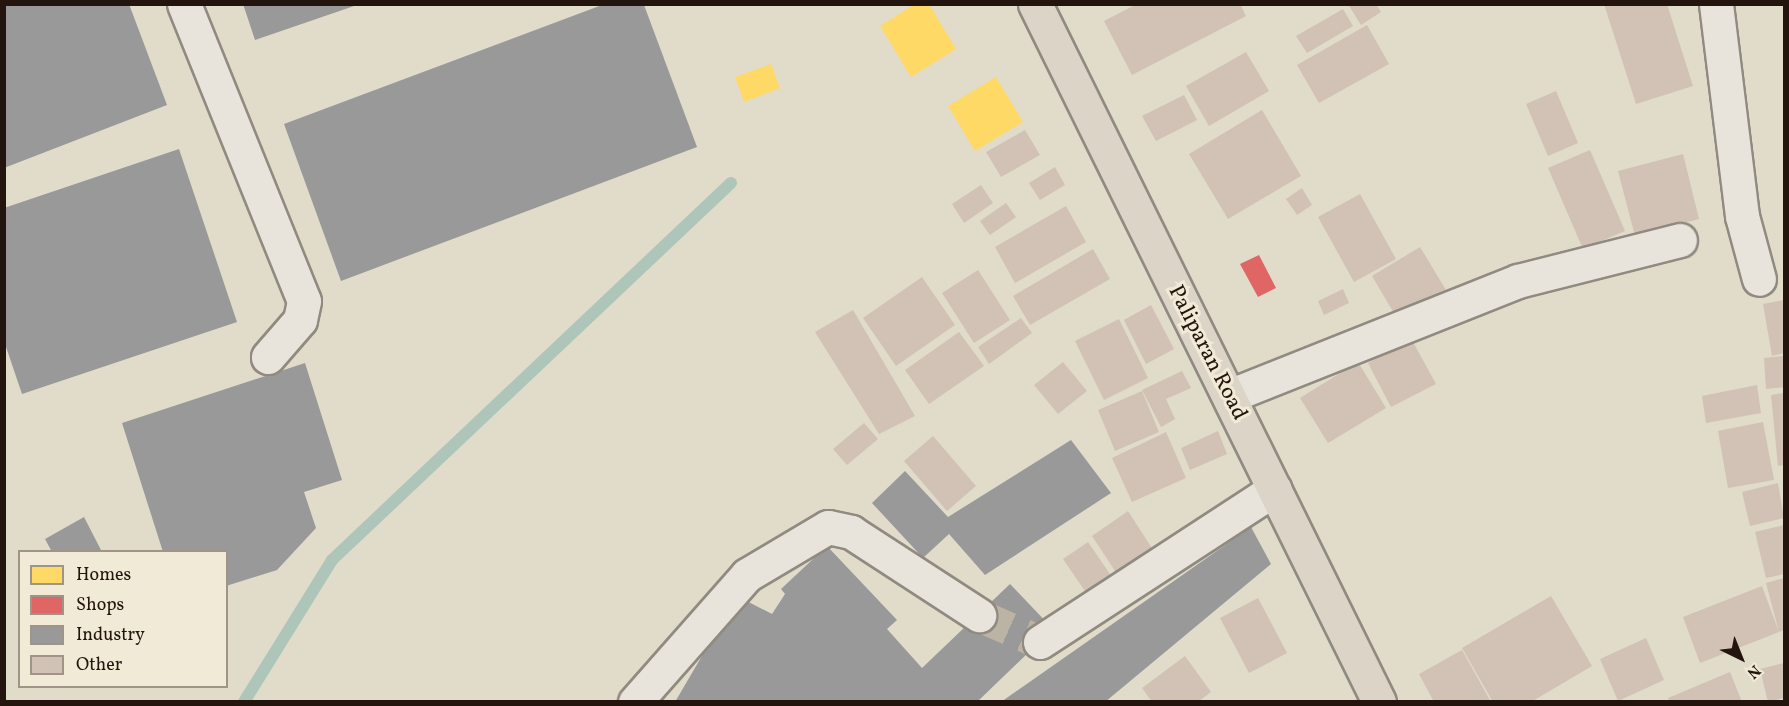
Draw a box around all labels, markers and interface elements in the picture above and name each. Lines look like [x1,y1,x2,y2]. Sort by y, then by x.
street label: Paliparan Road [1162,281,1252,425]
legend [18,550,228,688]
text: Homes [76,563,131,588]
text: Shops [76,593,124,618]
text: Industry [76,623,145,648]
north arrow [1711,628,1771,688]
text: Other [76,653,122,678]
text: N [1742,659,1765,683]

